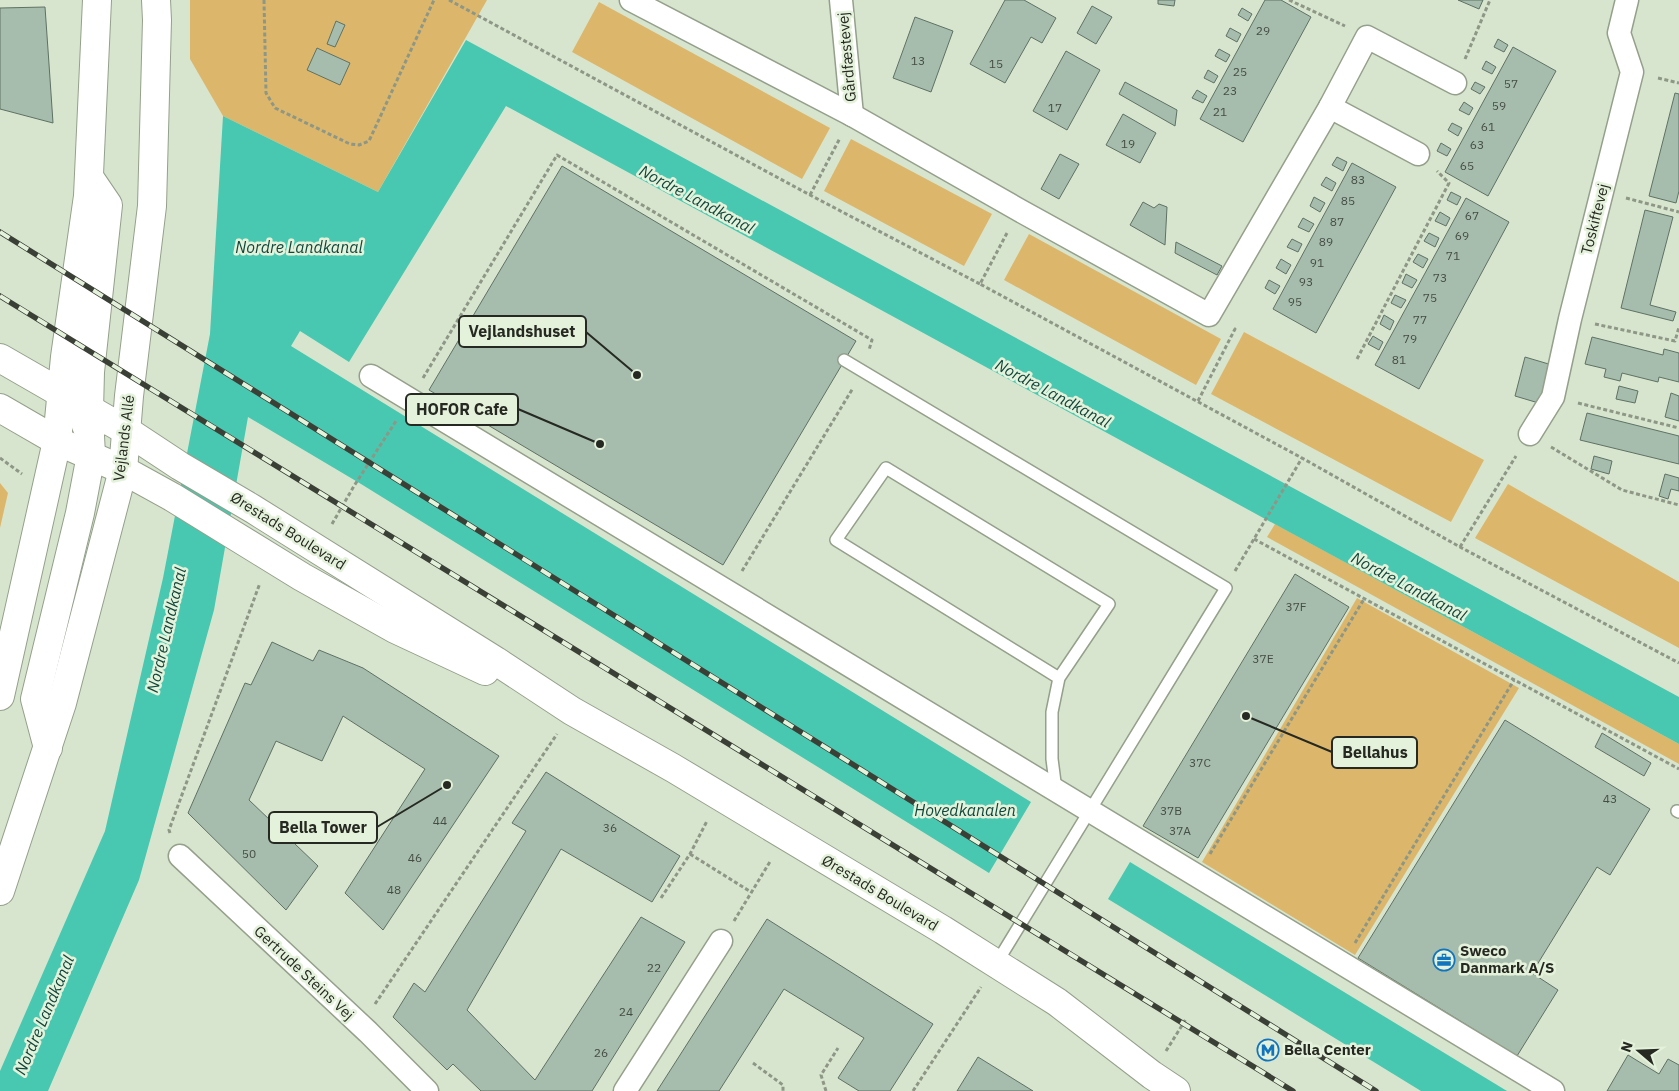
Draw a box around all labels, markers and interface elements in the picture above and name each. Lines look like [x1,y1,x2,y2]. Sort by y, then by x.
street label: Gårdfæstevej [833,11,860,103]
house number: 29 [1256,23,1270,38]
house number: 13 [911,53,925,68]
house number: 15 [989,56,1003,71]
house number: 25 [1233,64,1247,79]
house number: 57 [1504,76,1518,91]
house number: 23 [1223,83,1237,98]
house number: 59 [1492,98,1506,113]
house number: 17 [1048,100,1062,115]
house number: 21 [1213,104,1227,119]
house number: 61 [1481,119,1495,134]
house number: 19 [1121,136,1135,151]
house number: 63 [1470,137,1484,152]
house number: 65 [1460,158,1474,173]
water label: Nordre Landkanal [636,160,759,238]
house number: 83 [1351,172,1365,187]
street label: Toskiftevej [1577,181,1612,256]
house number: 85 [1341,193,1355,208]
house number: 67 [1465,208,1479,223]
house number: 87 [1330,214,1344,229]
house number: 69 [1455,228,1469,243]
house number: 89 [1319,234,1333,249]
water label: Nordre Landkanal [235,237,364,257]
house number: 71 [1446,248,1460,263]
house number: 91 [1310,255,1324,270]
house number: 73 [1433,270,1447,285]
house number: 93 [1299,274,1313,289]
house number: 75 [1423,290,1437,305]
house number: 95 [1288,294,1302,309]
house number: 77 [1413,312,1427,327]
callout: Vejlandshuset [459,316,586,347]
text: Vejlandshuset [469,321,575,341]
house number: 79 [1403,331,1417,346]
house number: 81 [1392,352,1406,367]
water label: Nordre Landkanal [992,354,1115,432]
street label: Vejlands Allé [109,394,138,482]
callout: HOFOR Cafe [406,394,518,425]
text: HOFOR Cafe [416,399,508,419]
street label: Ørestads Boulevard [227,487,350,574]
water label: Nordre Landkanal [1348,547,1471,625]
water label: Nordre Landkanal [142,565,190,694]
house number: 37F [1285,599,1307,614]
house number: 37E [1252,651,1274,666]
callout: Bellahus [1332,737,1417,768]
text: Bellahus [1342,742,1408,762]
house number: 37C [1189,755,1211,770]
house number: 43 [1603,791,1617,806]
water label: Hovedkanalen [914,800,1016,820]
house number: 37B [1160,803,1182,818]
callout: Bella Tower [269,812,377,843]
house number: 44 [433,813,447,828]
text: Bella Tower [279,817,368,837]
house number: 36 [603,820,617,835]
house number: 37A [1169,823,1191,838]
house number: 50 [242,846,256,861]
house number: 46 [408,850,422,865]
street label: Ørestads Boulevard [819,850,942,935]
house number: 48 [387,882,401,897]
street label: Gertrude Steins Vej [250,921,358,1024]
place label: Sweco Danmark A/S [1460,941,1554,977]
office icon: Sweco Danmark A/S [1432,948,1456,972]
water label: Nordre Landkanal [10,952,78,1078]
house number: 22 [647,960,661,975]
house number: 24 [619,1004,633,1019]
north arrow [1614,1026,1664,1076]
metro station icon: Bella Center [1256,1038,1280,1062]
text: N [1617,1039,1637,1054]
place label: Bella Center [1284,1040,1371,1059]
house number: 26 [594,1045,608,1060]

